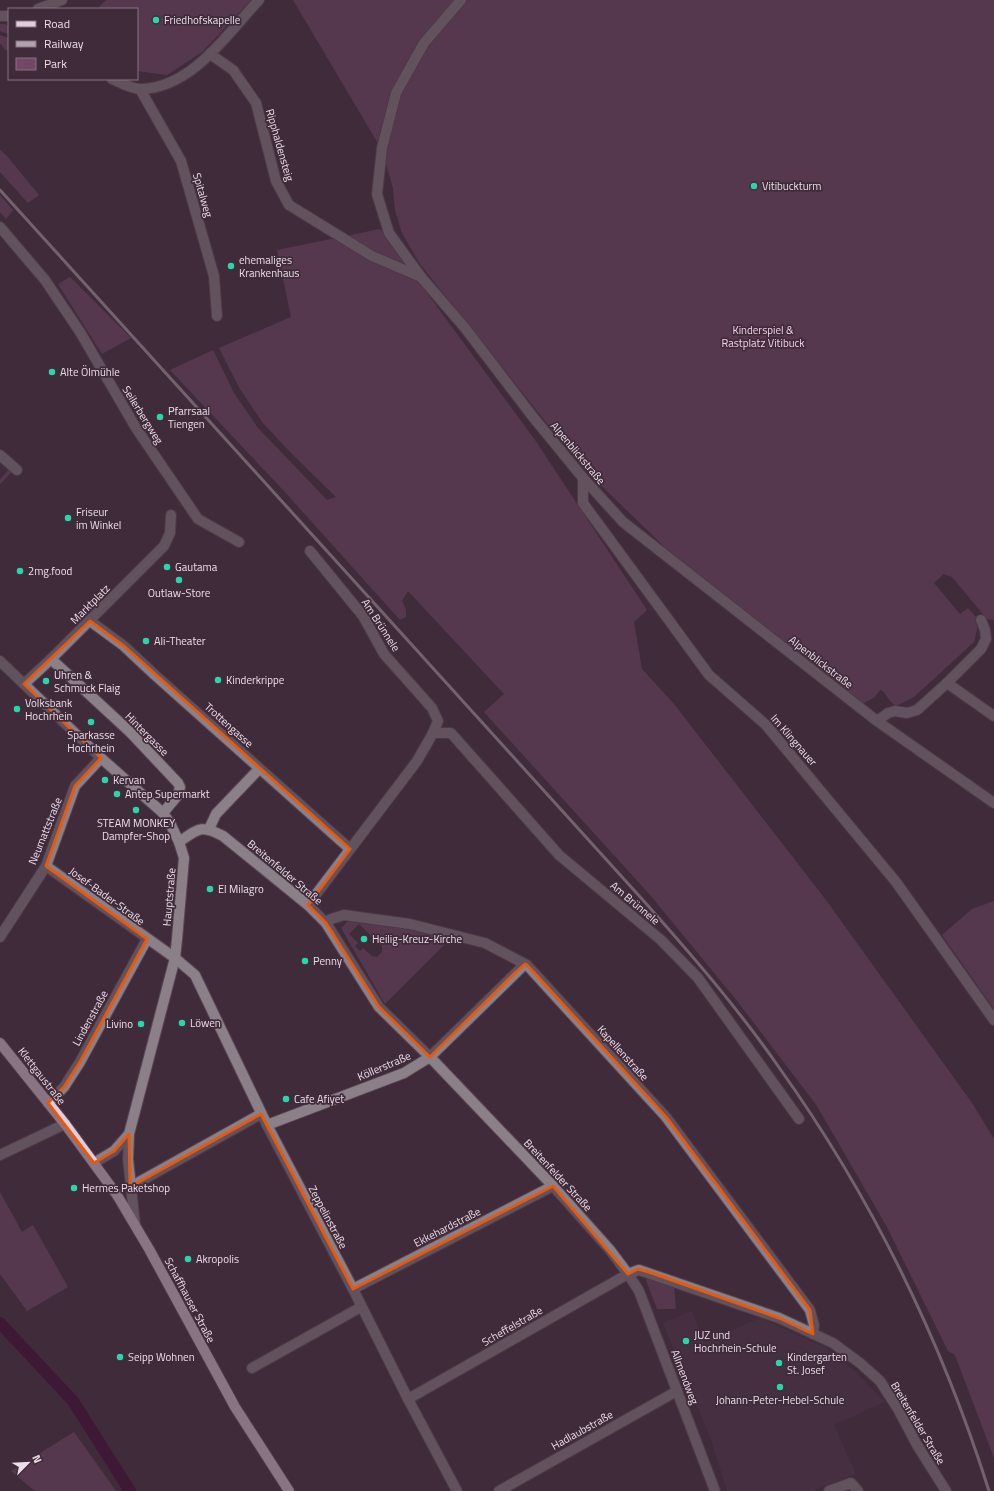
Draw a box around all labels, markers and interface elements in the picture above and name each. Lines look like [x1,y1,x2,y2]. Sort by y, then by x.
legend [8,8,138,80]
place label: Friedhofskapelle [164,12,241,28]
text: Road [44,14,70,33]
marker: Friedhofskapelle [151,15,161,25]
text: Railway [44,34,84,53]
text: Park [44,54,67,73]
street label: Ripphaldensteig [262,107,298,183]
street label: Spitalweg [189,171,217,219]
place label: Vitibuckturm [762,178,821,194]
marker: Vitibuckturm [749,181,759,191]
place label: ehemaliges Krankenhaus [239,252,299,281]
marker: ehemaliges Krankenhaus [226,261,236,271]
park label: Kinderspiel & Rastplatz Vitibuck [721,322,805,351]
place label: Alte Ölmühle [60,364,120,380]
marker: Alte Ölmühle [47,367,57,377]
street label: Seilerbergweg [119,383,167,448]
place label: Pfarrsaal Tiengen [168,403,210,432]
marker: Pfarrsaal Tiengen [155,412,165,422]
street label: Alpenblickstraße [547,418,609,488]
place label: Friseur im Winkel [76,504,121,533]
marker: Friseur im Winkel [63,513,73,523]
place label: Gautama [175,559,218,575]
marker: Gautama [162,562,172,572]
place label: 2mg.food [28,563,72,579]
marker: 2mg.food [15,566,25,576]
marker: Outlaw-Store [174,575,184,585]
street label: Marktplatz [67,581,113,627]
place label: Outlaw-Store [148,585,211,601]
street label: Am Brünnele [358,595,404,655]
street label: Alpenblickstraße [786,632,857,692]
place label: Ali-Theater [154,633,206,649]
marker: Ali-Theater [141,636,151,646]
place label: Uhren & Schmuck Flaig [54,667,120,696]
place label: Kinderkrippe [226,672,285,688]
marker: Kinderkrippe [213,675,223,685]
marker: Uhren & Schmuck Flaig [41,676,51,686]
place label: Volksbank Hochrhein [25,695,73,724]
street label: Trottengasse [201,699,257,751]
marker: Volksbank Hochrhein [12,704,22,714]
street label: Hintergasse [122,709,173,760]
street label: Im Klingnauer [767,711,821,769]
marker: Sparkasse Hochrhein [86,717,96,727]
place label: Sparkasse Hochrhein [67,727,115,756]
place label: Kervan [113,772,145,788]
marker: Kervan [100,775,110,785]
place label: Antep Supermarkt [125,786,210,802]
marker: Antep Supermarkt [112,789,122,799]
street label: Neumattstraße [24,795,66,867]
marker: STEAM MONKEY Dampfer-Shop [131,805,141,815]
place label: STEAM MONKEY Dampfer-Shop [97,815,175,844]
street label: Breitenfelder Straße [244,836,326,909]
street label: Josef-Bader-Straße [66,863,148,929]
street label: Hauptstraße [158,867,180,927]
street label: Am Brünnele [607,878,663,929]
place label: El Milagro [218,881,264,897]
marker: El Milagro [205,884,215,894]
place label: Heilig-Kreuz-Kirche [372,931,462,947]
marker: Heilig-Kreuz-Kirche [359,934,369,944]
place label: Penny [313,953,343,969]
marker: Penny [300,956,310,966]
street label: Lindenstraße [68,987,112,1049]
place label: Löwen [190,1015,221,1031]
place label: Livino [106,1016,133,1032]
marker: Löwen [177,1018,187,1028]
marker: Livino [136,1019,146,1029]
street label: Kapellenstraße [594,1022,653,1085]
street label: Klettgaustraße [14,1044,70,1109]
street label: Köllerstraße [355,1047,414,1084]
place label: Cafe Afiyet [294,1091,344,1107]
marker: Cafe Afiyet [281,1094,291,1104]
street label: Breitenfelder Straße [520,1135,596,1215]
place label: Hermes Paketshop [82,1180,170,1196]
marker: Hermes Paketshop [69,1183,79,1193]
street label: Zeppelinstraße [305,1183,352,1252]
street label: Ekkehardstraße [411,1203,484,1251]
place label: Akropolis [196,1251,239,1267]
marker: Akropolis [183,1254,193,1264]
street label: Schaffhauser Straße [161,1255,219,1346]
street label: Scheffelstraße [479,1302,546,1350]
place label: JUZ und Hochrhein-Schule [694,1327,777,1356]
marker: JUZ und Hochrhein-Schule [681,1336,691,1346]
street label: Allmendweg [667,1347,703,1407]
place label: Seipp Wohnen [128,1349,195,1365]
place label: Kindergarten St. Josef [787,1349,847,1378]
marker: Seipp Wohnen [115,1352,125,1362]
marker: Kindergarten St. Josef [774,1358,784,1368]
street label: Breitenfelder Straße [887,1379,949,1468]
marker: Johann-Peter-Hebel-Schule [775,1382,785,1392]
place label: Johann-Peter-Hebel-Schule [716,1392,845,1408]
street label: Hadlaubstraße [548,1406,616,1454]
north arrow [8,1443,48,1483]
text: N [28,1452,46,1466]

